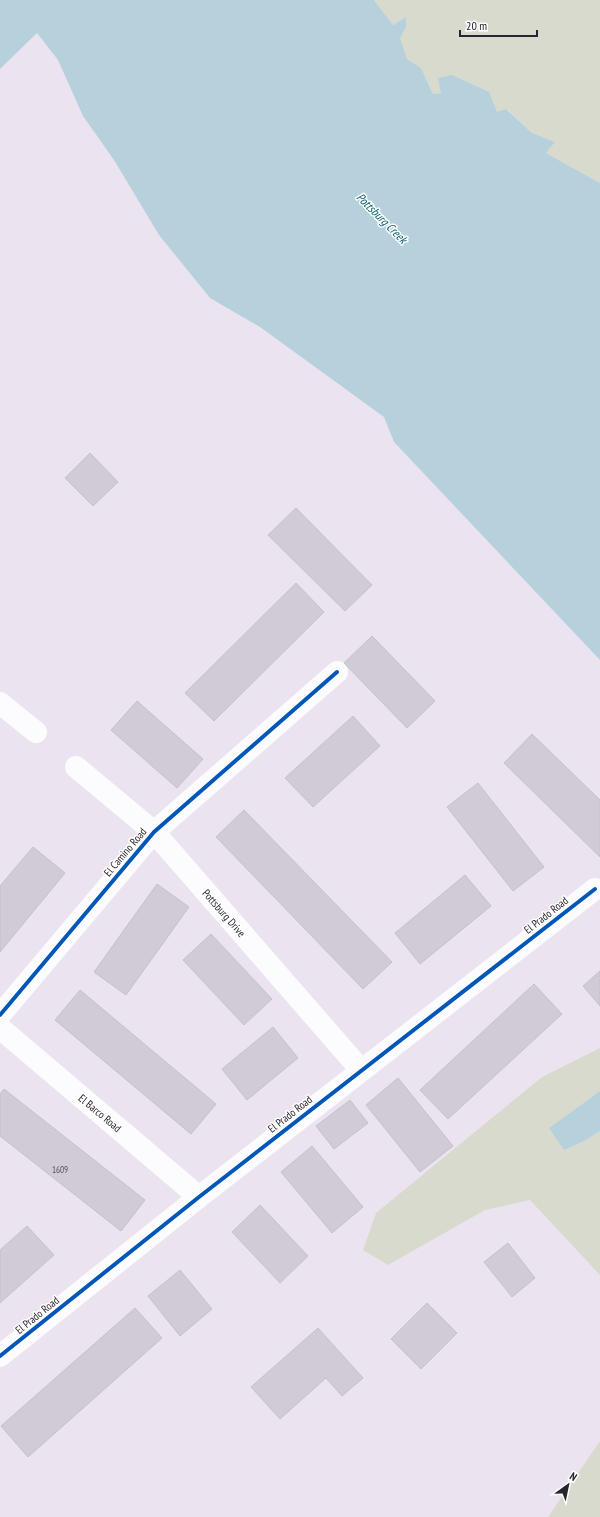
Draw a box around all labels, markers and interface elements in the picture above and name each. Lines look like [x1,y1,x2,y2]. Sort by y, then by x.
scale bar [460,12,537,38]
text: 20 m [466,18,487,33]
water label: Pottsburg Creek [354,190,411,247]
street label: El Camino Road [101,825,150,879]
street label: Pottsburg Drive [199,886,249,940]
street label: El Prado Road [521,893,571,937]
street label: El Barco Road [76,1091,125,1135]
street label: El Prado Road [265,1092,315,1136]
house number: 1609 [52,1164,68,1175]
street label: El Prado Road [12,1293,62,1337]
north arrow [548,1465,588,1505]
text: N [567,1469,580,1484]

